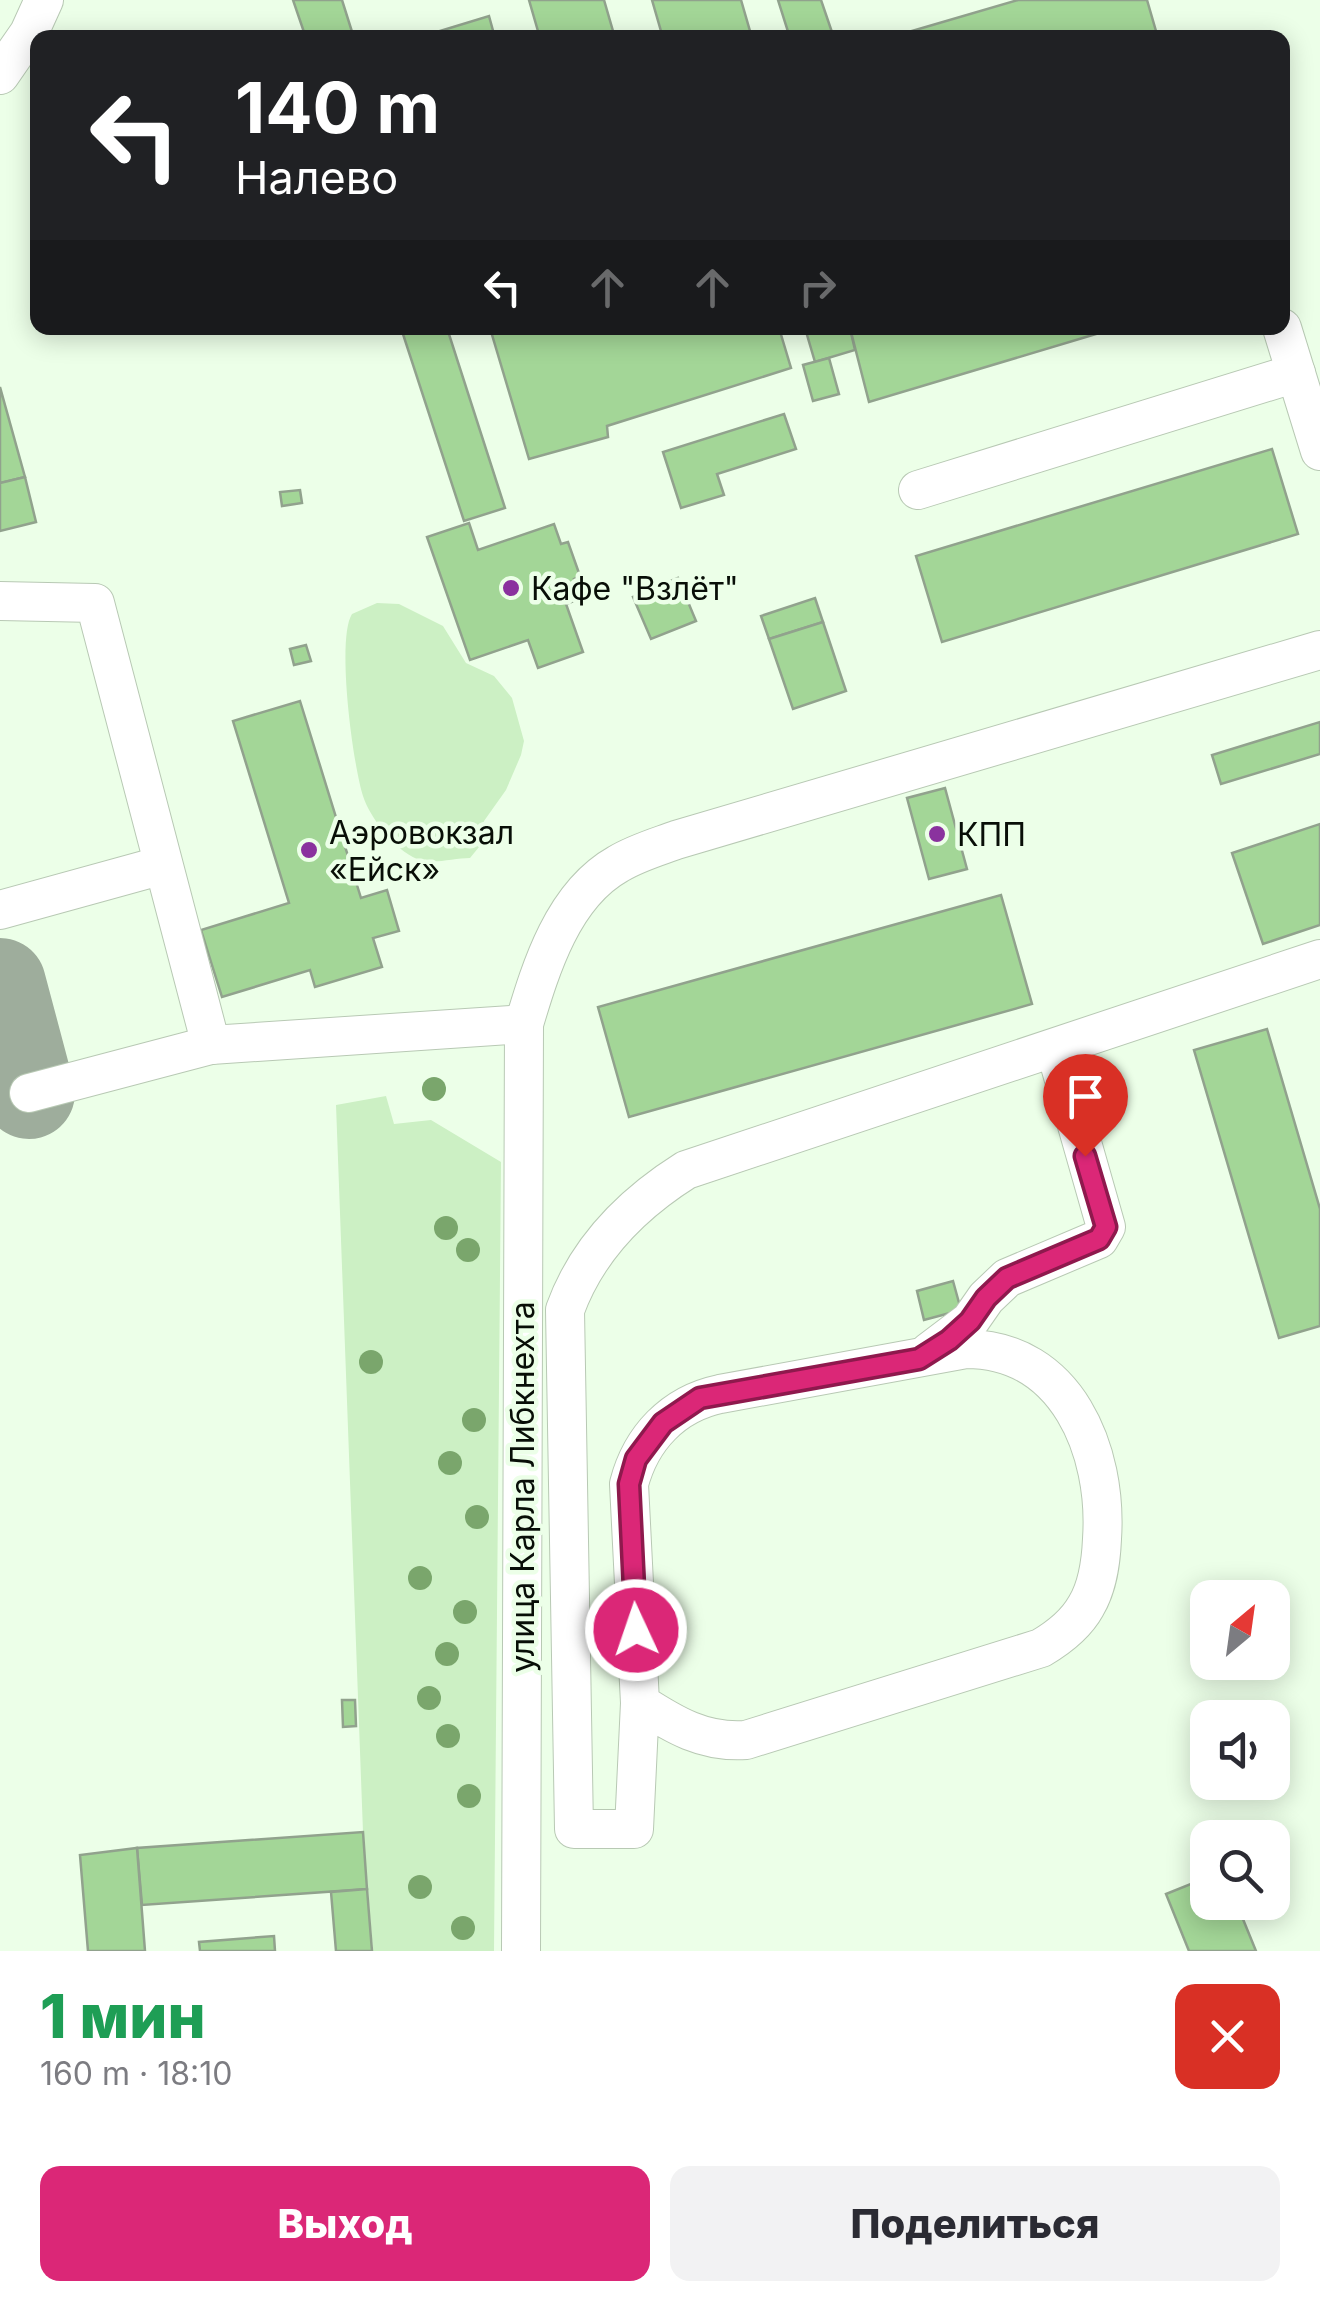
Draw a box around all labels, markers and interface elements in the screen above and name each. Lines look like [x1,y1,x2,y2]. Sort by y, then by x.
text: 140 m [235,65,440,150]
icon: left [70,70,200,200]
text: Налево [235,150,398,205]
icon: left [475,260,530,315]
icon: ahead [580,260,635,315]
icon: ahead [685,260,740,315]
icon: right [790,260,845,315]
place label: Кафе "Взлёт" [531,569,739,608]
marker: Кафе "Взлёт" [500,577,522,599]
place label: Аэровокзал «Ейск» [329,813,514,889]
place label: КПП [957,815,1026,854]
marker: КПП [926,823,948,845]
marker: Аэровокзал «Ейск» [298,839,320,861]
pin [1043,1054,1128,1157]
icon: arrive [1058,1069,1113,1124]
street label: улица Карла Либкнехта [503,1301,542,1673]
position arrow [584,1578,688,1682]
north arrow [1190,1580,1290,1680]
map controls [1190,1580,1290,1920]
button: sound [1190,1700,1290,1800]
button: search [1190,1820,1290,1920]
text: 1 мин [40,1980,206,2052]
button: close [1175,1984,1280,2089]
text: 160 m · 18:10 [40,2054,233,2093]
button: Выход [40,2166,650,2281]
button: Поделиться [670,2166,1280,2281]

